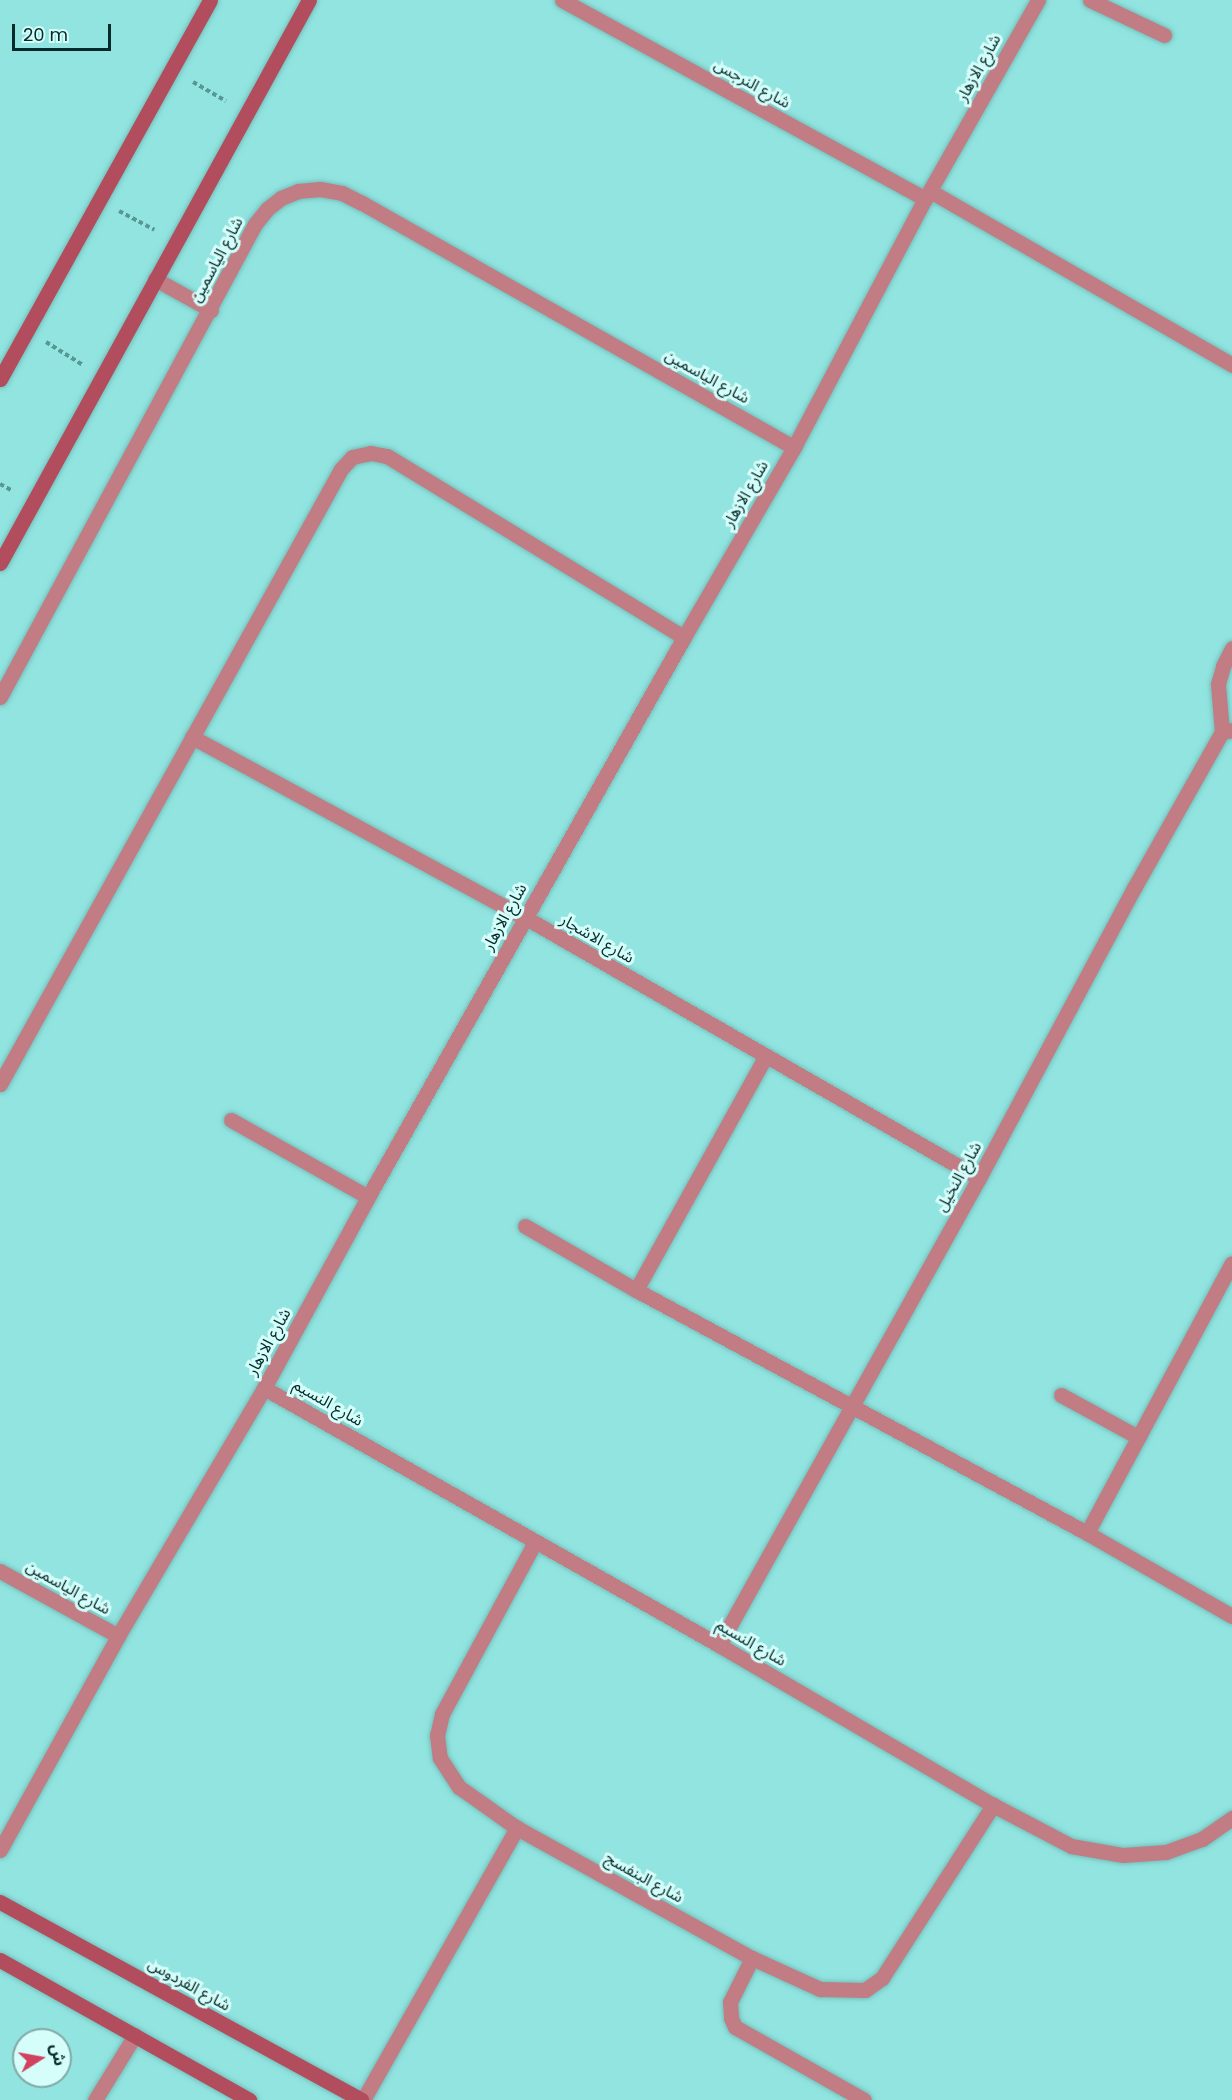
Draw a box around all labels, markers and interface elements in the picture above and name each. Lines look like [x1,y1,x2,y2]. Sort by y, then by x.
scale bar [15,12,114,50]
text: 20 m [23,22,68,47]
street label: شارع الازهار [953,31,1005,105]
street label: شارع النرجس [710,55,794,113]
street label: شارع الياسمين [187,214,247,306]
street label: شارع الياسمين [661,346,753,408]
street label: شارع الازهار [719,457,773,531]
street label: شارع الازهار [479,880,531,954]
street label: شارع الاشجار [557,910,637,968]
street label: شارع النخيل [932,1139,986,1215]
street label: شارع الازهار [243,1305,295,1379]
street label: شارع النسيم [290,1375,366,1431]
street label: شارع الياسمين [22,1557,114,1619]
street label: شارع النسيم [713,1615,789,1671]
street label: شارع البنفسج [602,1849,686,1907]
street label: شارع الفردوس [144,1954,234,2016]
north arrow [12,2028,72,2088]
text: ش [45,2042,72,2068]

